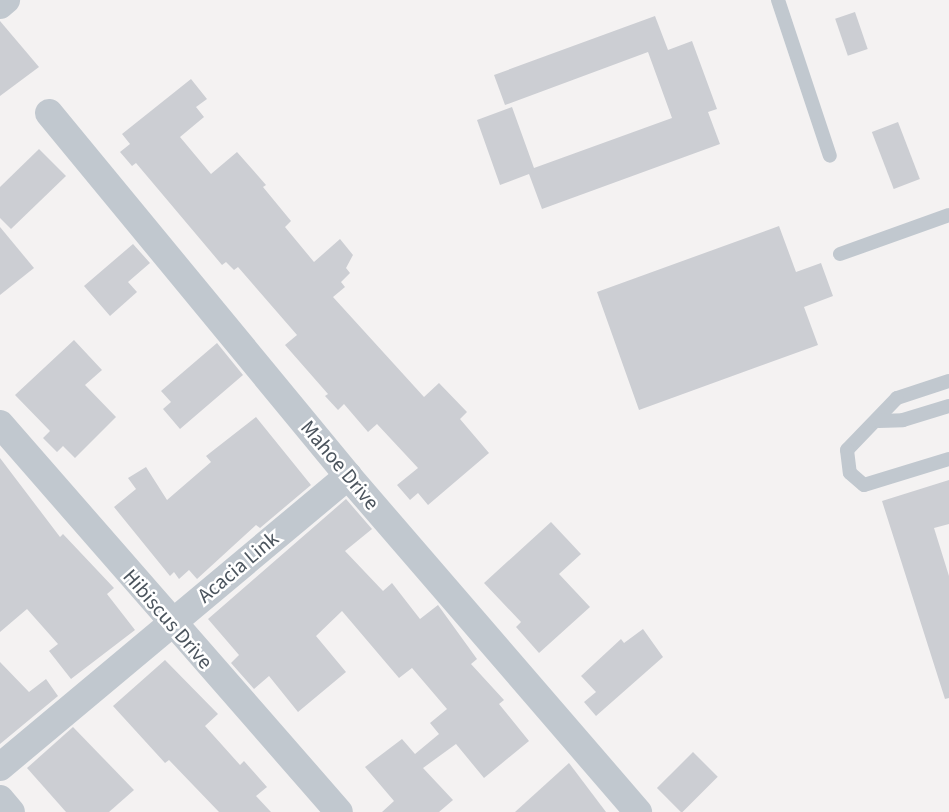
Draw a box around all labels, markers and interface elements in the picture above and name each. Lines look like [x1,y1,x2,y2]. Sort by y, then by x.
street label: Mahoe Drive [295,415,385,515]
street label: Acacia Link [192,526,284,608]
street label: Hibiscus Drive [118,564,218,674]

